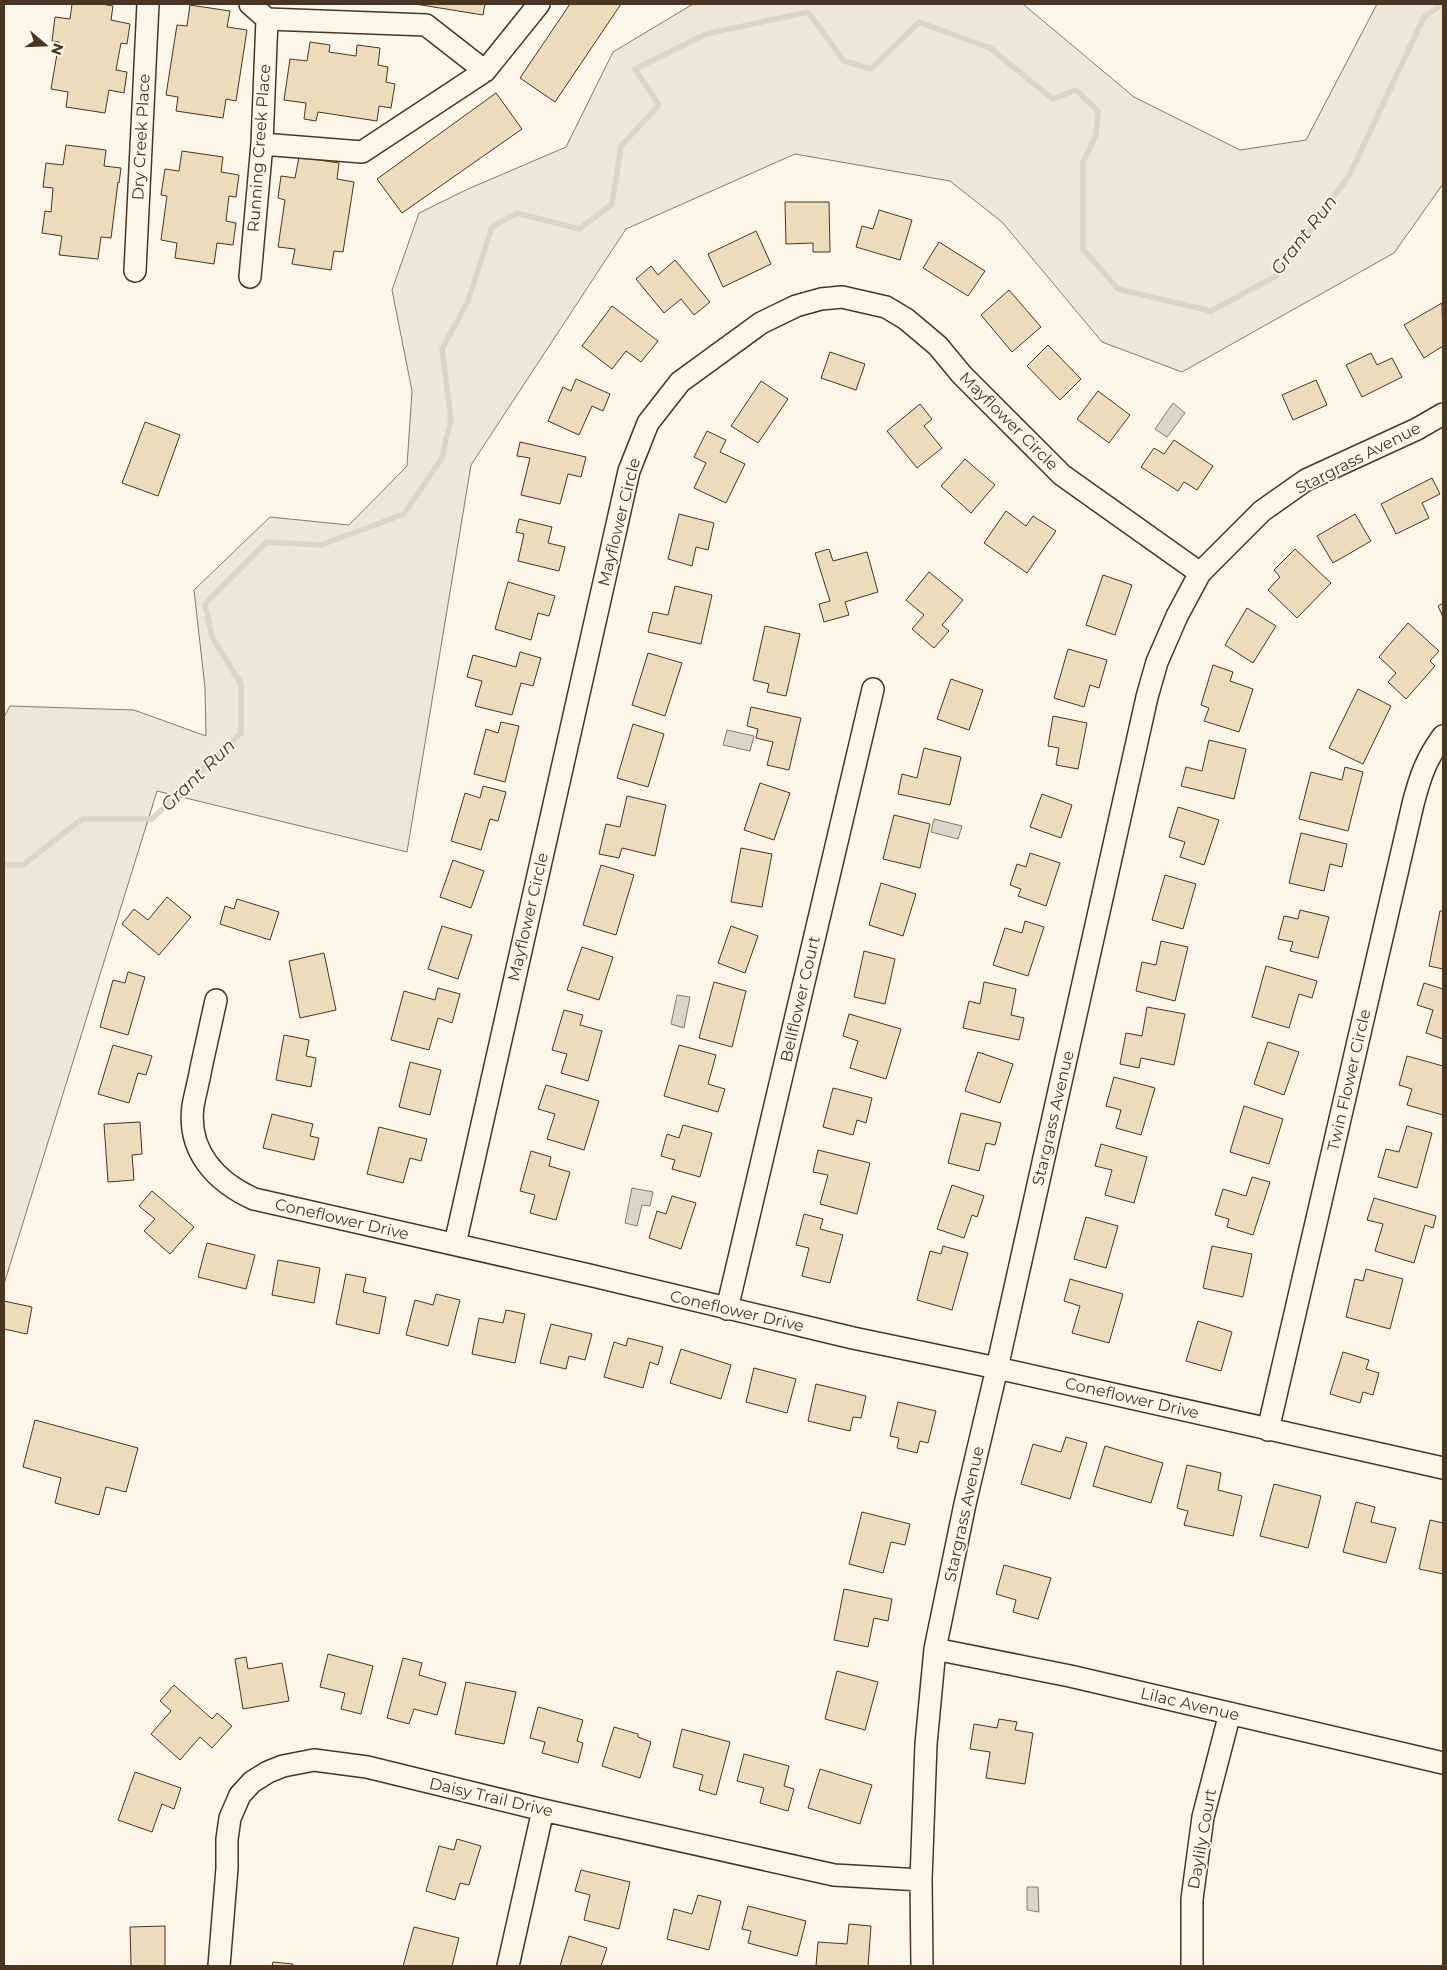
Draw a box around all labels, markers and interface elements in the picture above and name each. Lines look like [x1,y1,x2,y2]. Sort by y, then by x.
north arrow [20,20,70,70]
text: N [47,41,68,58]
street label: Running Creek Place [244,63,274,233]
street label: Dry Creek Place [128,73,154,201]
water label: Grant Run [1266,191,1342,279]
street label: Mayflower Circle [956,368,1062,474]
street label: Stargrass Avenue [1292,418,1424,498]
street label: Mayflower Circle [594,456,644,588]
water label: Grant Run [156,734,240,816]
street label: Mayflower Circle [504,851,552,983]
street label: Bellflower Court [776,934,824,1064]
street label: Twin Flower Circle [1323,1007,1375,1153]
street label: Stargrass Avenue [1028,1049,1078,1187]
street label: Coneflower Drive [273,1194,411,1244]
street label: Coneflower Drive [668,1286,806,1336]
street label: Coneflower Drive [1063,1373,1201,1423]
street label: Stargrass Avenue [940,1445,988,1583]
street label: Lilac Avenue [1139,1683,1241,1725]
street label: Daisy Trail Drive [427,1774,555,1820]
street label: Daylily Court [1184,1787,1220,1891]

